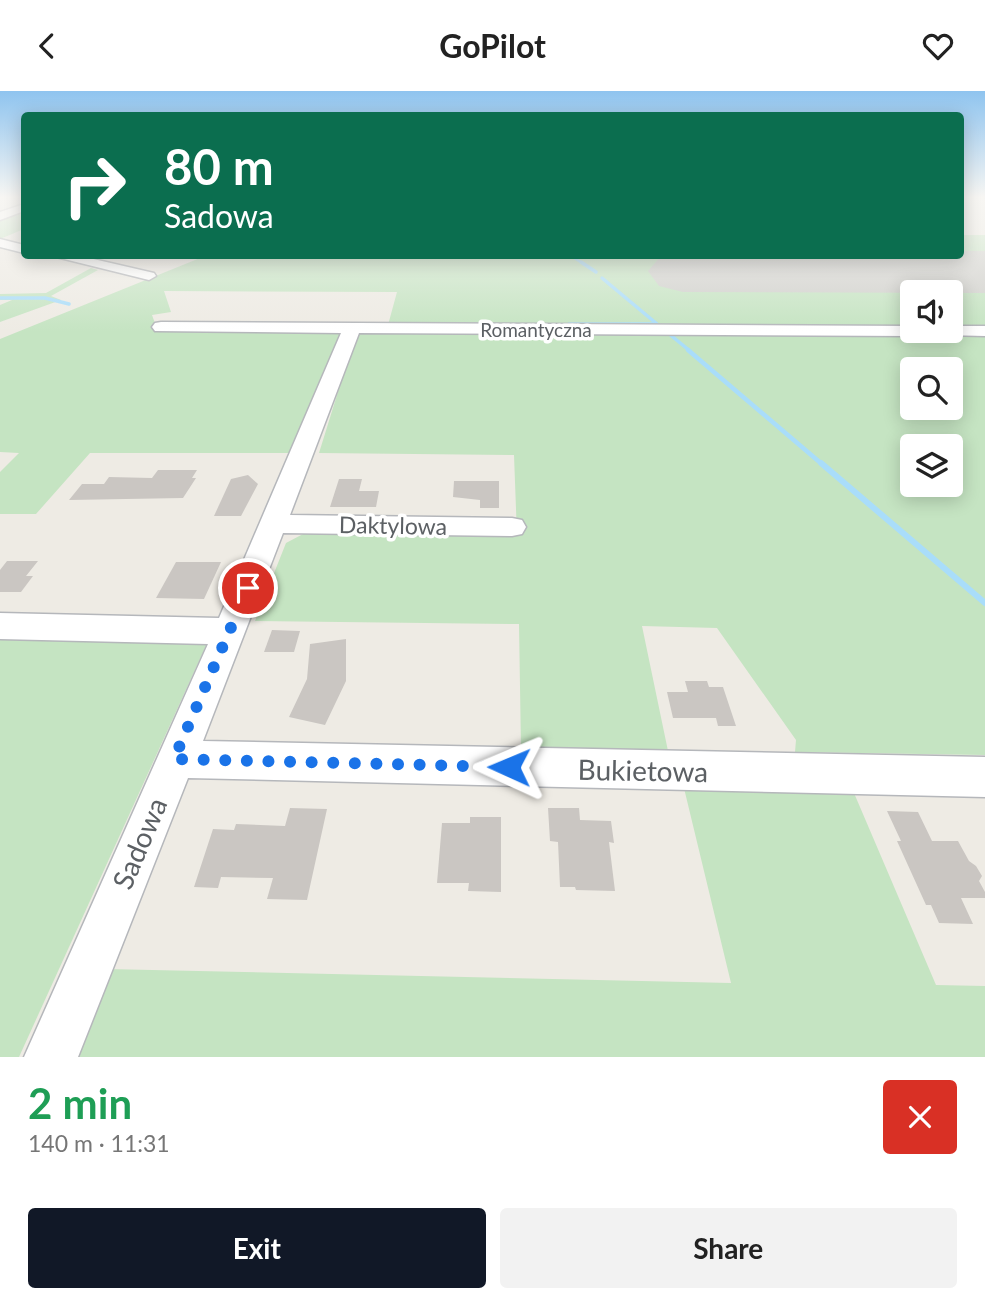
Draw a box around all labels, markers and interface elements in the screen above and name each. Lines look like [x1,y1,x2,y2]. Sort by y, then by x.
text: GoPilot [439,26,546,65]
icon: back [28,27,66,65]
icon: heart [919,27,957,65]
text: 80 m [164,137,274,195]
icon: right [49,140,140,231]
text: Sadowa [164,196,274,235]
map controls [900,280,963,497]
button: sound [900,280,963,343]
street label: Romantyczna [480,318,592,341]
button: search [900,357,963,420]
button: layers [900,434,963,497]
street label: Daktylowa [339,510,447,540]
pin [218,558,278,618]
icon: arrive [229,569,267,607]
position arrow [472,730,546,804]
street label: Bukietowa [577,752,709,788]
street label: Sadowa [105,792,173,894]
text: 2 min [28,1078,132,1128]
button: close [883,1080,957,1154]
text: 140 m · 11:31 [28,1129,170,1157]
button: Exit [28,1208,486,1288]
button: Share [500,1208,957,1288]

